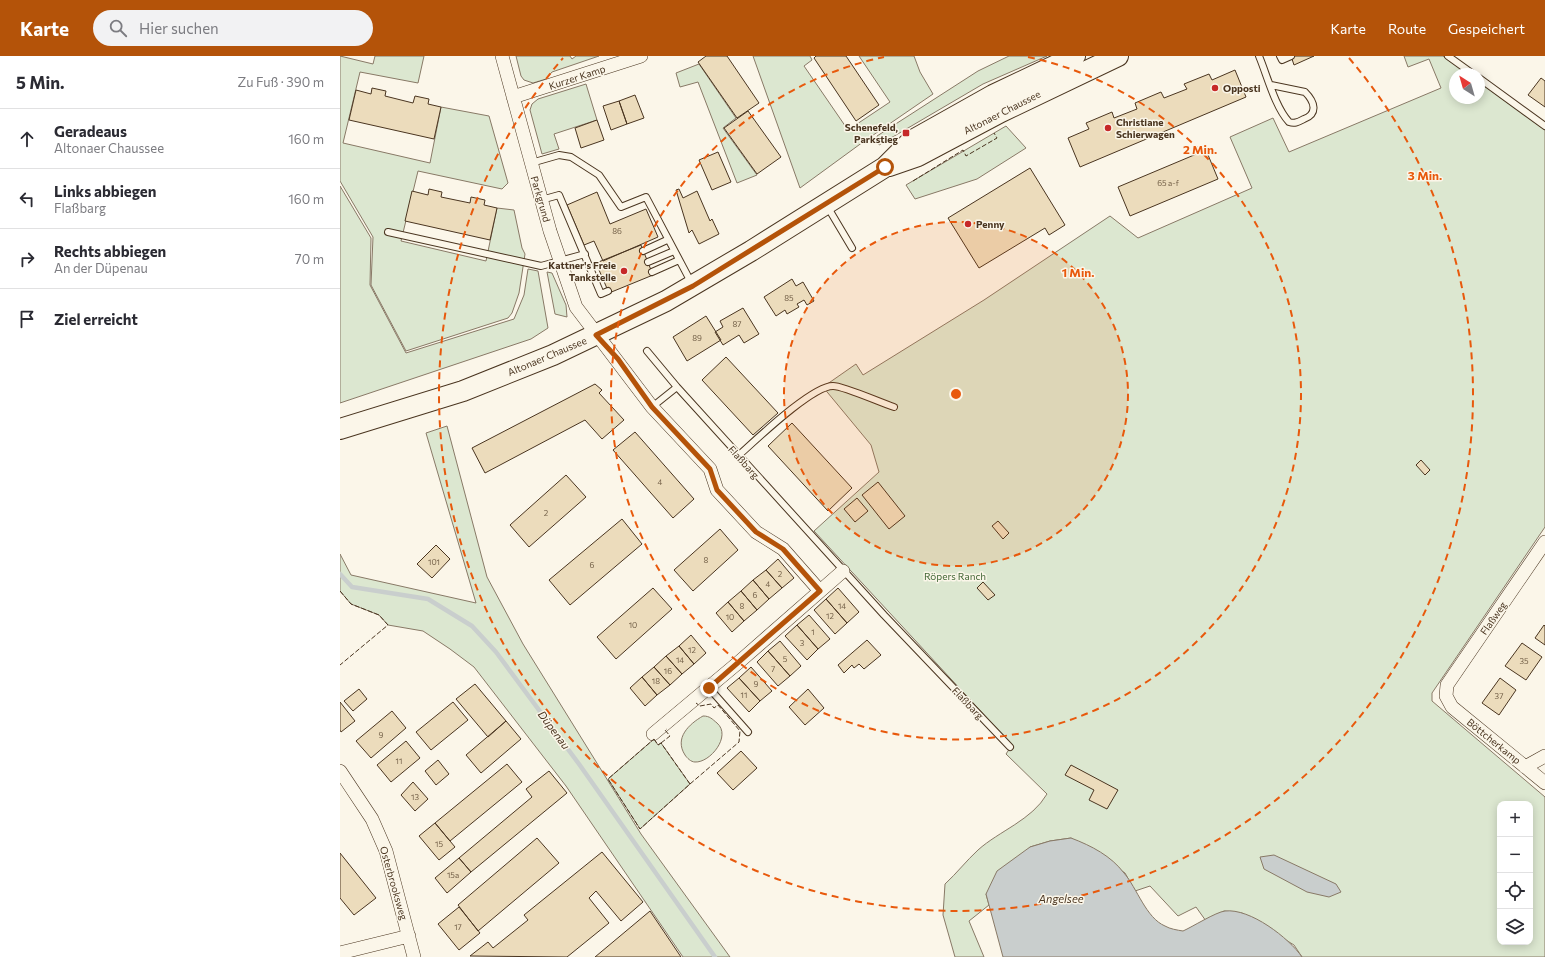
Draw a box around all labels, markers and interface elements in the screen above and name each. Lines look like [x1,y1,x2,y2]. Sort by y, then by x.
search box [93,10,373,46]
text: Karte [20,17,69,40]
icon: search [107,17,129,39]
text: Hier suchen [139,19,219,37]
text: Karte [1331,20,1366,37]
text: Route [1388,20,1426,37]
text: Gespeichert [1448,20,1525,37]
street label: Kurzer Kamp [547,62,607,92]
north arrow [1449,68,1485,104]
text: 5 Min. [16,72,65,93]
text: Zu Fuß · 390 m [237,74,324,90]
place label: Opposti [1223,82,1261,94]
marker: Opposti [1210,83,1220,93]
street label: Altonaer Chaussee [962,87,1042,137]
place label: Christiane Schierwagen [1116,116,1175,140]
place label: Schenefeld, Parkstieg [845,121,898,145]
text: Geradeaus [54,122,127,140]
marker: Christiane Schierwagen [1103,123,1113,133]
icon: ahead [16,128,38,150]
marker: Schenefeld, Parkstieg [901,128,911,138]
text: 160 m [288,131,324,147]
text: Altonaer Chaussee [54,140,164,156]
text: 2 Min. [1183,142,1217,156]
route start [876,158,894,176]
text: 3 Min. [1408,168,1442,182]
street label: Parkgrund [529,175,553,224]
house number: 65 a-f [1157,178,1180,188]
text: Links abbiegen [54,182,156,200]
icon: left [16,188,38,210]
text: 160 m [288,191,324,207]
text: Flaßbarg [54,200,106,216]
place label: Penny [976,218,1005,230]
marker: Penny [963,219,973,229]
house number: 86 [612,226,622,236]
text: Rechts abbiegen [54,242,166,260]
icon: right [16,248,38,270]
text: 70 m [295,251,324,267]
place label: Kattner's Freie Tankstelle [548,259,616,283]
text: An der Düpenau [54,260,148,276]
text: 1 Min. [1062,265,1094,279]
marker: Kattner's Freie Tankstelle [619,266,629,276]
house number: 85 [784,293,794,303]
icon: arrive [16,308,38,330]
text: Ziel erreicht [54,310,138,328]
house number: 87 [732,319,742,329]
house number: 89 [692,333,702,343]
street label: Altonaer Chaussee [506,334,588,378]
centre of rings [949,387,963,401]
street label: Flaßbarg [726,443,762,481]
house number: 4 [658,477,663,487]
house number: 2 [544,508,549,518]
house number: 8 [704,555,709,565]
house number: 101 [428,557,440,567]
house number: 6 [590,560,595,570]
house number: 2 [778,569,783,579]
park label: Röpers Ranch [924,570,986,582]
house number: 4 [766,579,771,589]
house number: 6 [753,590,758,600]
street label: Flaßweg [1477,599,1509,637]
house number: 8 [740,601,745,611]
house number: 14 [838,601,846,611]
house number: 12 [826,611,834,621]
house number: 10 [726,612,734,622]
house number: 10 [629,620,637,630]
house number: 1 [811,627,815,637]
house number: 3 [800,638,805,648]
house number: 12 [688,645,696,655]
house number: 5 [783,654,788,664]
house number: 14 [676,655,684,665]
house number: 35 [1519,656,1529,666]
house number: 7 [771,664,775,674]
house number: 16 [664,666,672,676]
house number: 18 [652,676,660,686]
route end [700,679,718,697]
house number: 9 [754,679,759,689]
street label: Flaßbarg [950,684,987,722]
house number: 11 [741,690,747,700]
house number: 37 [1495,691,1503,701]
water label: Düpenau [536,708,573,751]
street label: Böttcherkamp [1465,716,1523,766]
house number: 9 [379,730,384,740]
house number: 11 [396,756,402,766]
house number: 13 [411,792,419,802]
map controls [1497,801,1533,945]
button: + [1497,801,1533,837]
button: − [1497,837,1533,873]
house number: 15 [435,839,443,849]
street label: Osterbrooksweg [378,845,410,922]
house number: 15a [447,870,459,880]
button: locate [1497,873,1533,909]
water label: Angelsee [1038,892,1084,905]
button: layers [1497,909,1533,945]
house number: 17 [454,922,462,932]

